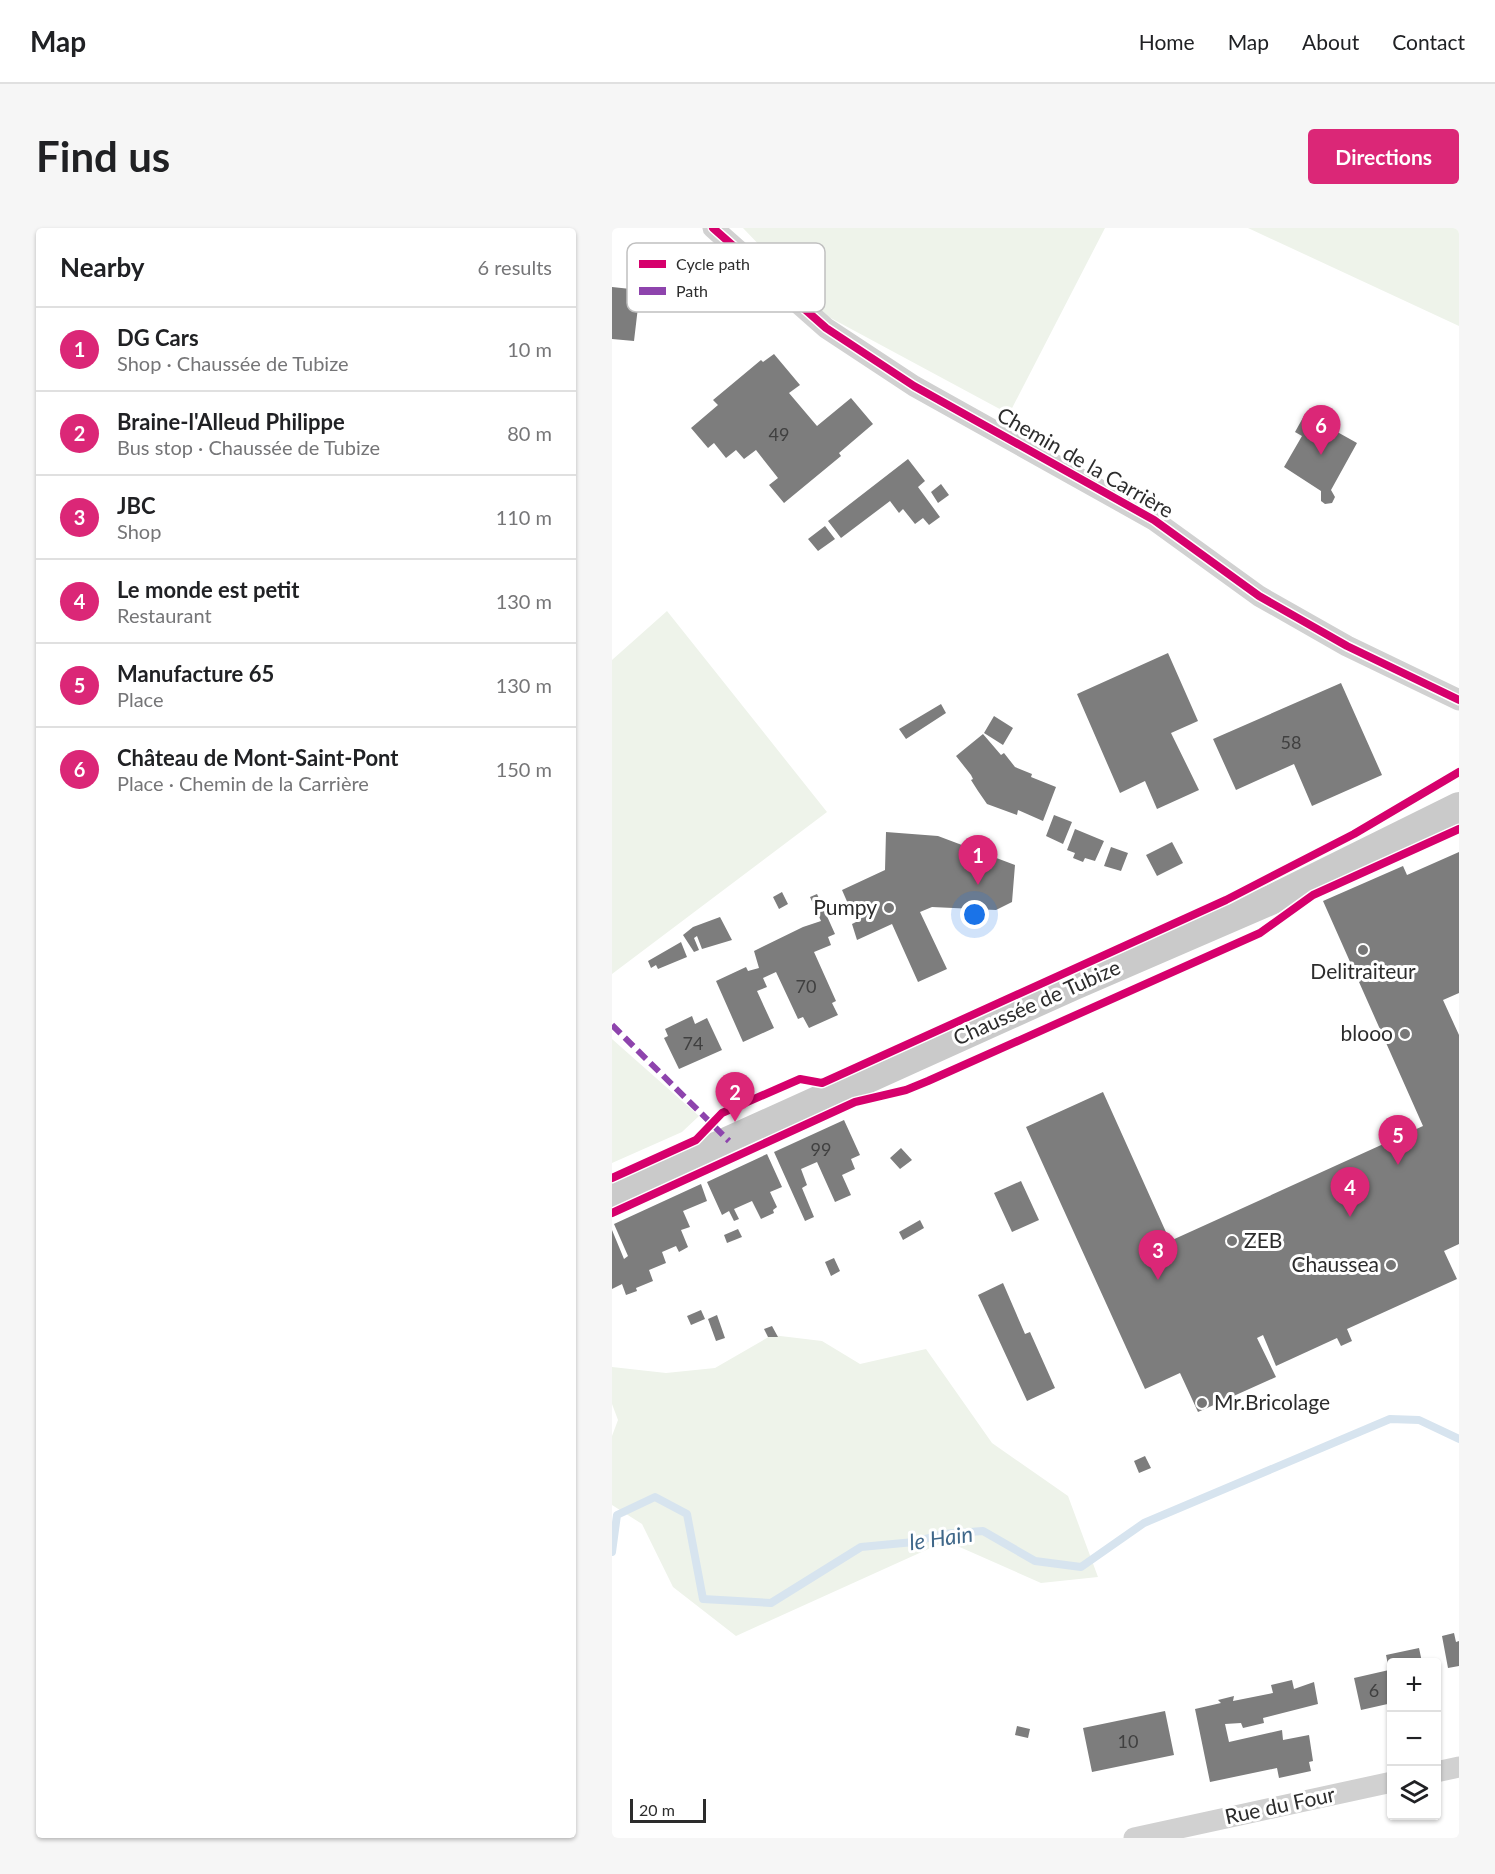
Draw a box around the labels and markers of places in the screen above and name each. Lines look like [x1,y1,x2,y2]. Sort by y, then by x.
pin: 6 [1302,406,1340,455]
pin: 1 [958,836,998,885]
place label: Pumpy [813,894,877,919]
marker: Pumpy [882,901,896,915]
marker: Delitraiteur [1356,943,1370,957]
place label: Delitraiteur [1310,958,1416,983]
place label: blooo [1341,1020,1393,1045]
marker: blooo [1398,1027,1412,1041]
pin: 2 [716,1072,754,1122]
pin: 5 [1378,1116,1418,1165]
pin: 4 [1330,1168,1370,1217]
place label: ZEB [1244,1227,1282,1252]
pin: 3 [1138,1230,1178,1280]
marker: ZEB [1225,1234,1239,1248]
place label: Chaussea [1291,1251,1379,1276]
marker: Chaussea [1384,1258,1398,1272]
place label: Mr.Bricolage [1214,1389,1330,1414]
marker: Mr.Bricolage [1195,1396,1209,1410]

